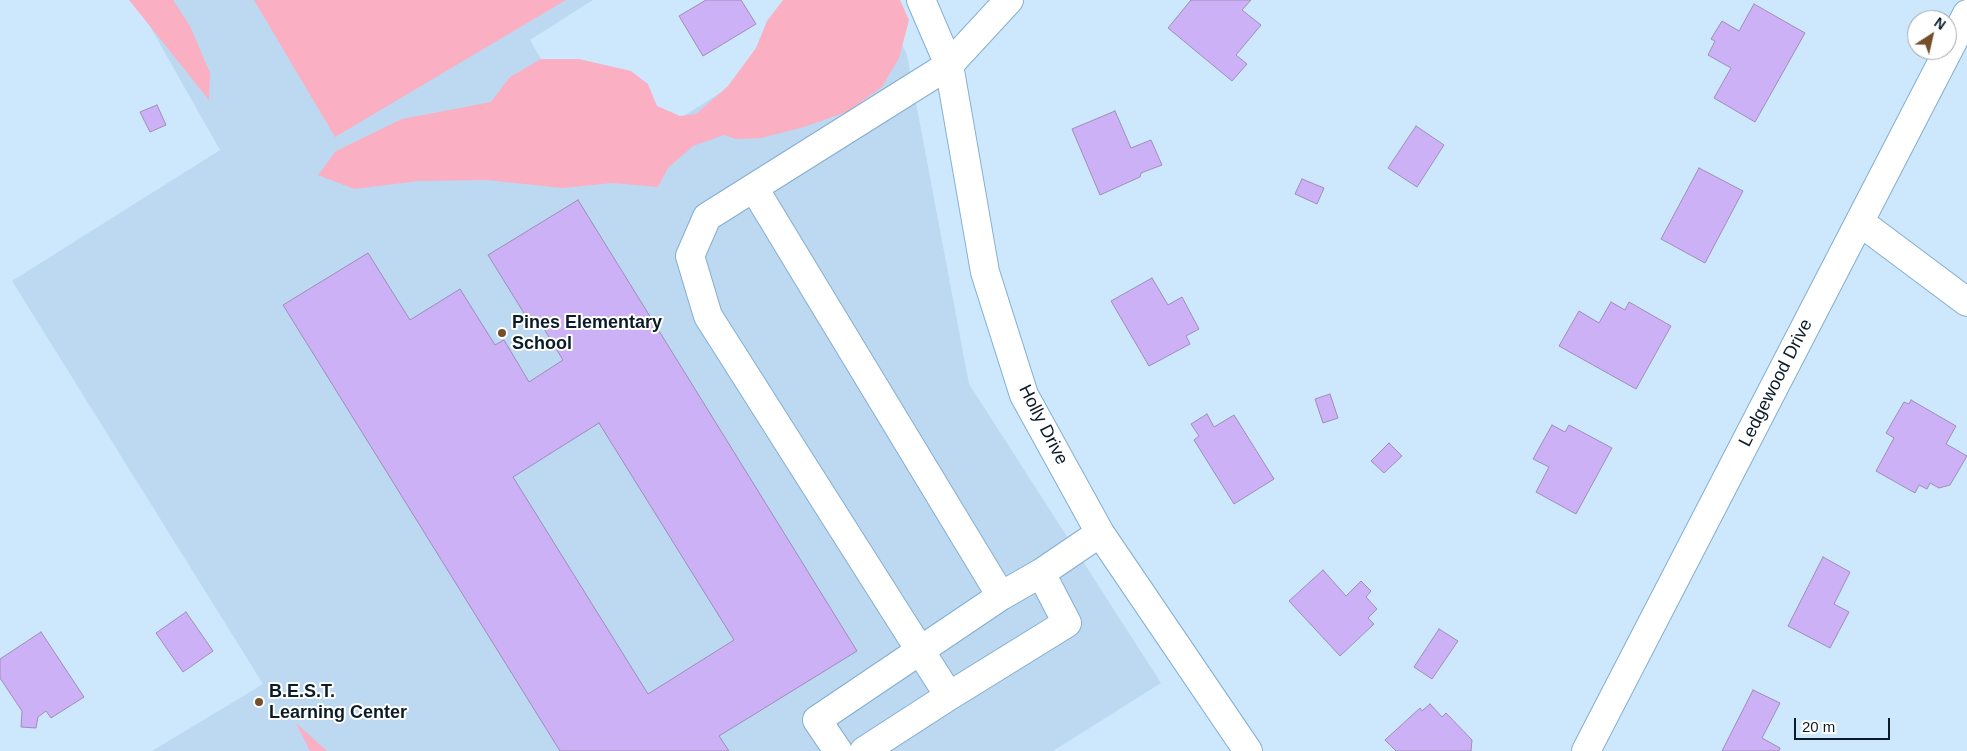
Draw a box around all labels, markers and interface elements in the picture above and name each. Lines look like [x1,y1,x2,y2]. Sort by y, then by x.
north arrow [1907,10,1957,60]
text: N [1931,14,1949,33]
place label: Pines Elementary School [512,312,662,354]
street label: Ledgewood Drive [1735,316,1817,450]
marker: Pines Elementary School [496,327,508,339]
street label: Holly Drive [1014,381,1072,469]
place label: B.E.S.T. Learning Center [269,681,407,724]
marker: B.E.S.T. Learning Center [253,696,265,708]
scale bar [1797,708,1893,740]
text: 20 m [1802,718,1835,735]

